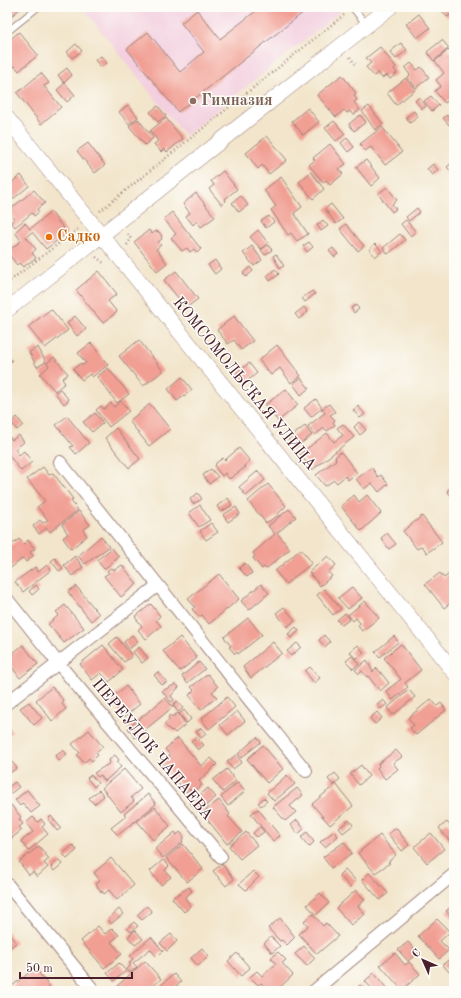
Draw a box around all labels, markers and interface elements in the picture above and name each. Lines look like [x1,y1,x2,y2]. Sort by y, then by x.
place label: Гимназия [201,93,273,109]
marker: Гимназия [188,96,198,106]
place label: Садко [57,229,100,245]
marker: Садко [44,232,54,242]
street label: КОМСОМОЛЬСКАЯ УЛИЦА [169,294,319,474]
street label: ПЕРЕУЛОК ЧАПАЕВА [88,676,216,824]
north arrow [403,940,443,980]
text: С [411,948,423,960]
scale bar [20,954,132,980]
text: 50 m [26,962,53,975]

